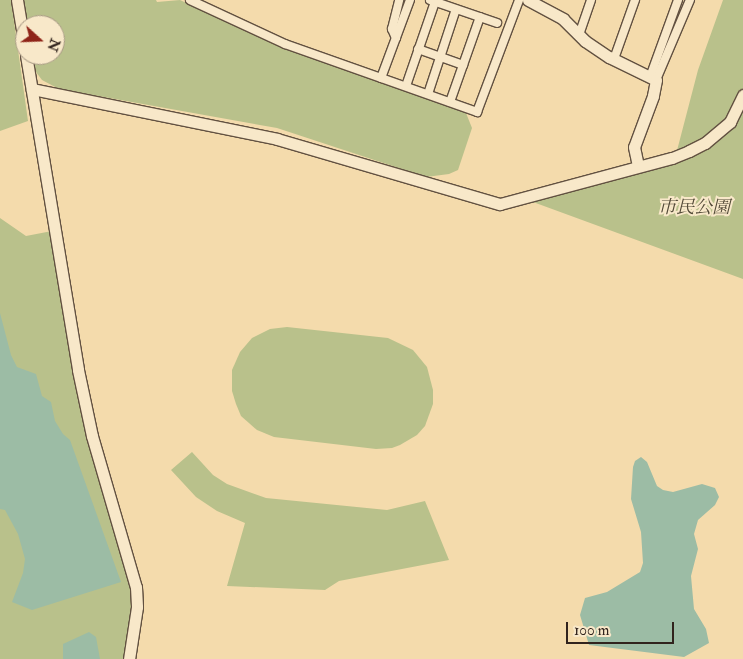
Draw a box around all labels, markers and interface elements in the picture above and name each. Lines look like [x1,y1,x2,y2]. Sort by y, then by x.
north arrow [15,15,65,65]
text: N [43,36,64,54]
park label: 市民公園 [658,197,730,219]
scale bar [568,612,676,644]
text: 100 m [574,621,609,640]

